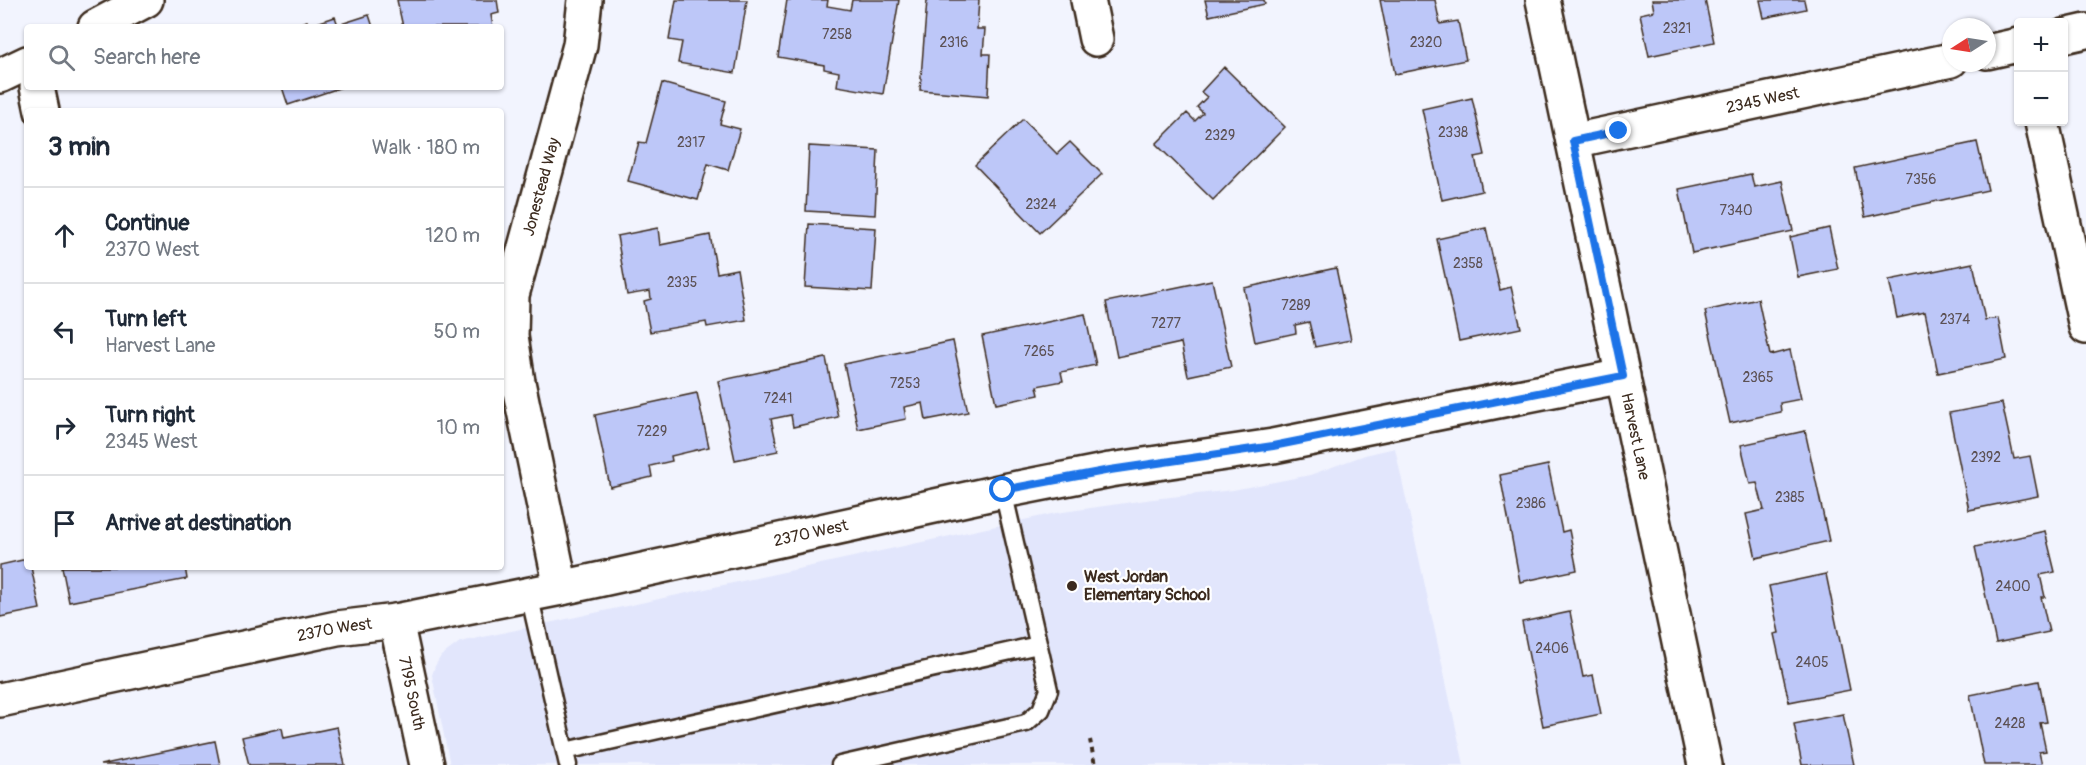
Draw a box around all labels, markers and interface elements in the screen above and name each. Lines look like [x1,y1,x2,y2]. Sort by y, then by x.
north arrow [1942,18,1996,72]
map controls [2014,18,2068,126]
button: + [2014,18,2068,72]
house number: 2321 [1663,20,1691,37]
search box [24,24,504,90]
house number: 7258 [822,26,852,43]
house number: 2316 [940,34,968,51]
house number: 2320 [1410,34,1442,51]
icon: search [45,41,78,74]
text: Search here [93,43,200,71]
button: − [2014,72,2068,126]
street label: 2345 West [1724,83,1802,118]
route end [1605,117,1631,143]
house number: 2338 [1438,124,1468,141]
house number: 2329 [1205,127,1235,144]
text: 3 min [48,131,110,163]
house number: 2317 [677,134,706,151]
text: Walk · 180 m [372,135,480,160]
street label: Jonestead Way [518,135,564,238]
house number: 7356 [1906,171,1936,188]
house number: 2324 [1025,196,1057,213]
house number: 7340 [1720,202,1752,219]
text: Continue [105,209,189,237]
icon: ahead [48,219,81,252]
text: 120 m [425,223,480,248]
text: 2370 West [105,237,199,262]
house number: 2358 [1453,255,1483,272]
house number: 2335 [667,274,697,291]
house number: 7289 [1281,297,1311,314]
text: Turn left [105,305,187,333]
house number: 2374 [1940,311,1970,328]
icon: left [48,315,81,348]
house number: 7277 [1151,315,1182,332]
text: 50 m [433,319,480,344]
text: Harvest Lane [105,333,215,358]
house number: 7265 [1024,343,1054,360]
house number: 2365 [1743,369,1773,386]
house number: 7253 [890,375,920,392]
house number: 7241 [764,390,792,407]
street label: Harvest Lane [1616,391,1654,482]
text: Turn right [105,401,195,429]
icon: right [48,411,81,444]
text: 10 m [436,415,480,440]
house number: 7229 [637,423,667,440]
text: 2345 West [105,429,197,454]
house number: 2392 [1971,449,2001,466]
route start [989,476,1015,502]
house number: 2385 [1775,489,1805,506]
house number: 2386 [1516,495,1546,512]
icon: arrive [48,507,81,540]
text: Arrive at destination [105,509,291,537]
street label: 2370 West [772,515,850,551]
place label: West Jordan Elementary School [1084,567,1211,605]
house number: 2400 [1995,578,2031,595]
marker: West Jordan Elementary School [1065,579,1079,593]
street label: 2370 West [295,614,374,646]
house number: 2406 [1535,640,1569,657]
house number: 2405 [1795,654,1829,671]
street label: 7195 South [394,655,429,732]
house number: 2428 [1995,715,2025,732]

